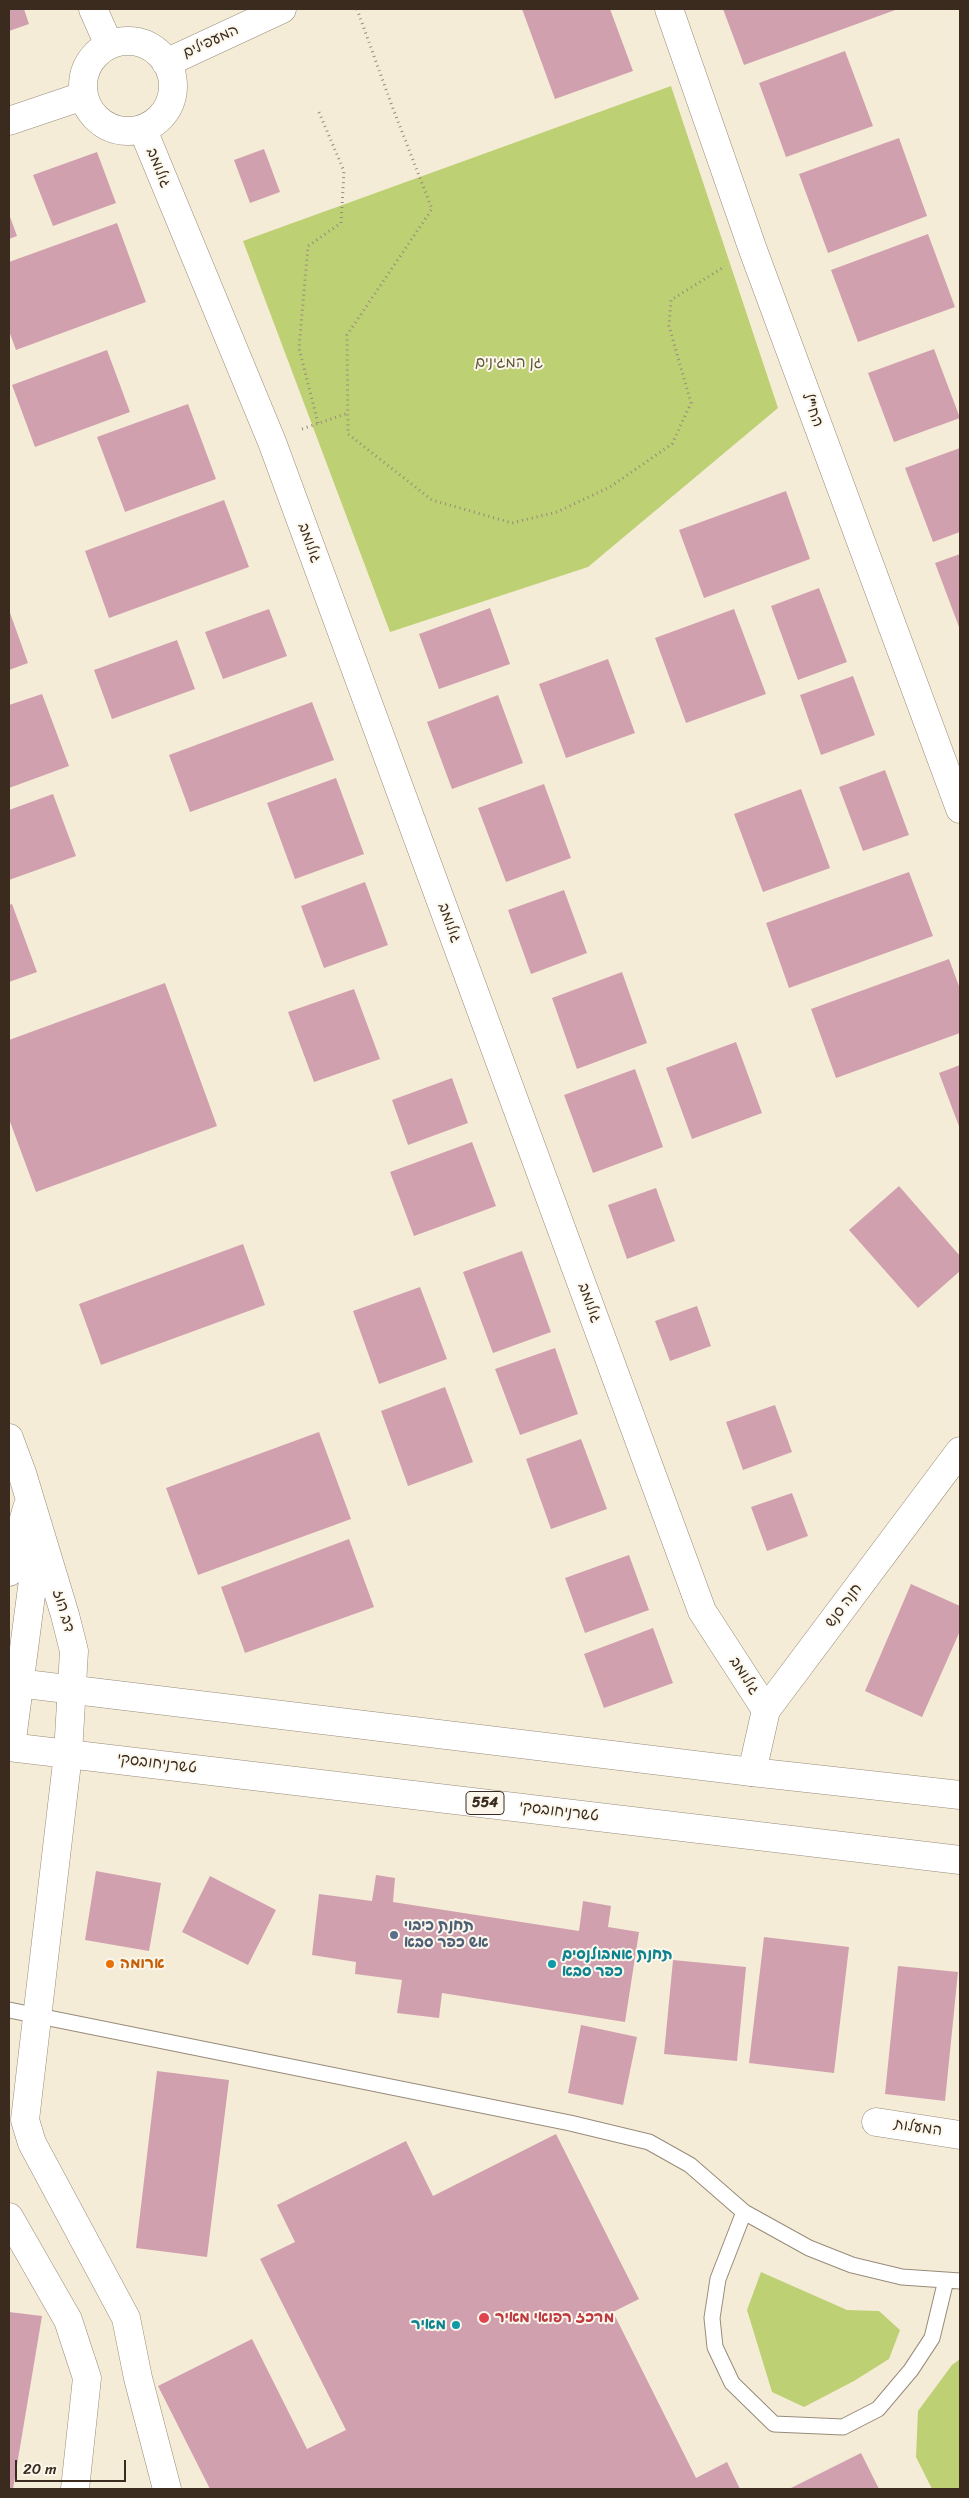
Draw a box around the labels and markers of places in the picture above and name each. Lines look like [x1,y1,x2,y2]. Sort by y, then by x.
place label: תחנת כיבוי אש כפר סבא [404,1917,489,1952]
marker: תחנת כיבוי אש כפר סבא [388,1929,400,1941]
place label: תחנת אמבולנסים כפר סבא [562,1946,672,1981]
place label: ארומה [120,1955,164,1973]
marker: ארומה [104,1958,116,1970]
marker: תחנת אמבולנסים כפר סבא [546,1958,558,1970]
place label: מרכז רפואי מאיר [495,2309,614,2327]
marker: מרכז רפואי מאיר [477,2311,491,2325]
place label: מאיר [411,2316,446,2334]
marker: מאיר [450,2319,462,2331]

